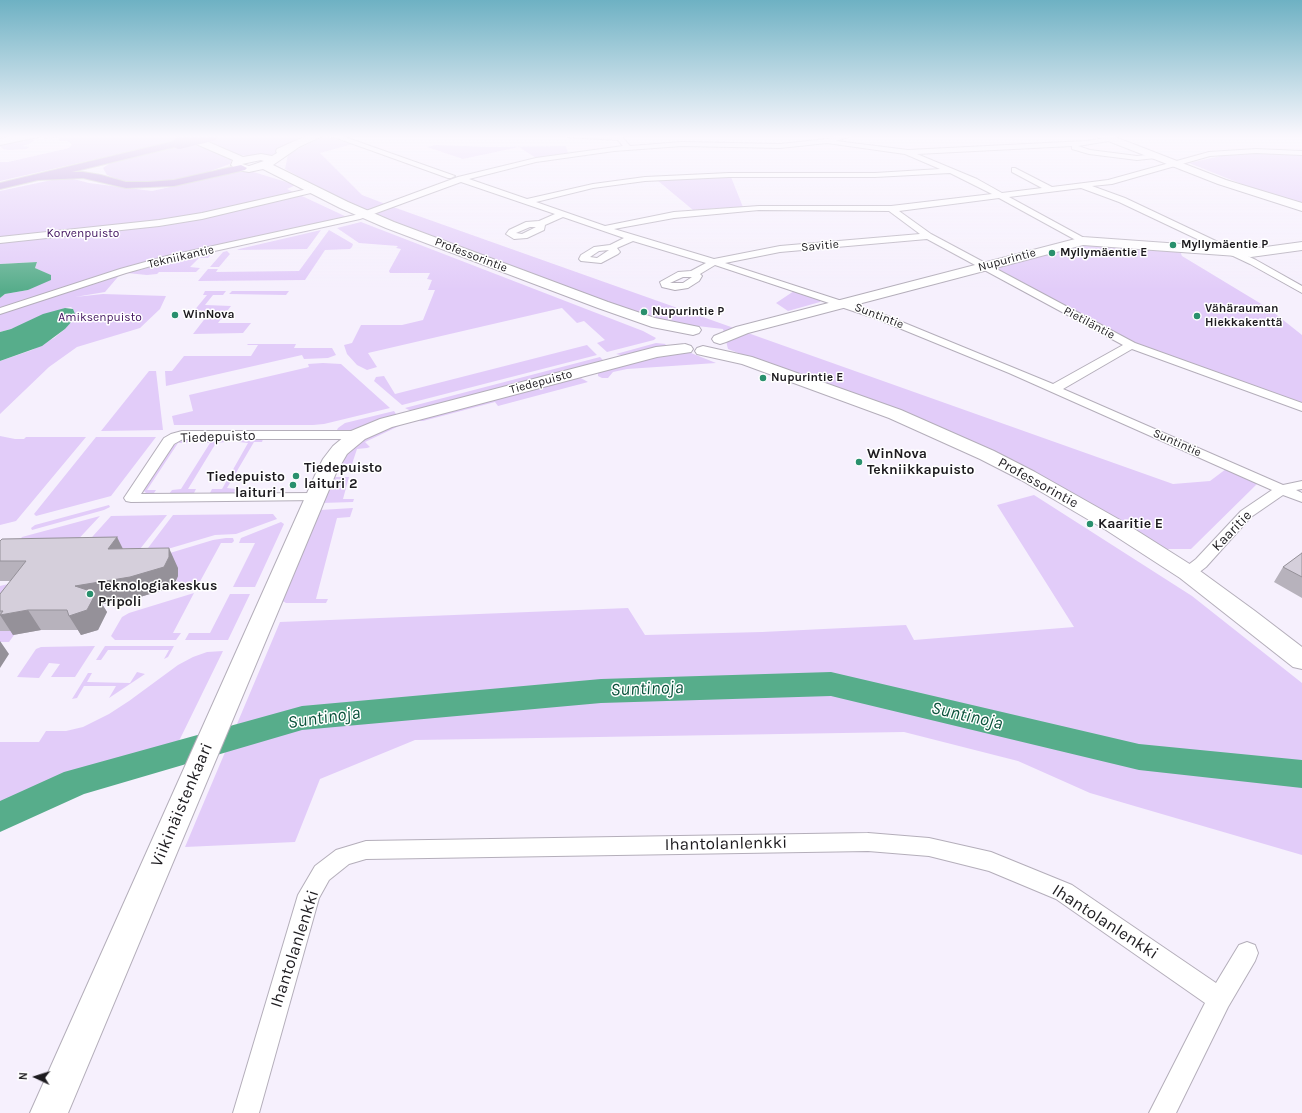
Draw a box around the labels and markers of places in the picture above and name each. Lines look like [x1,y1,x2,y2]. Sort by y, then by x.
place label: Myllymäentie P [1181,238,1268,252]
marker: Myllymäentie P [1168,240,1178,250]
place label: Myllymäentie E [1060,246,1147,260]
marker: Myllymäentie E [1047,248,1057,258]
place label: Vähärauman Hiekkakenttä [1205,302,1282,330]
place label: Nupurintie P [652,305,724,319]
marker: Nupurintie P [639,307,649,317]
place label: WinNova [183,308,234,322]
marker: WinNova [170,310,180,320]
marker: Vähärauman Hiekkakenttä [1192,311,1202,321]
place label: Nupurintie E [771,371,843,385]
marker: Nupurintie E [758,373,768,383]
place label: WinNova Tekniikkapuisto [867,446,974,478]
marker: WinNova Tekniikkapuisto [854,457,864,467]
place label: Tiedepuisto laituri 2 [304,460,382,492]
place label: Tiedepuisto laituri 1 [207,469,285,502]
marker: Tiedepuisto laituri 2 [291,471,301,481]
marker: Tiedepuisto laituri 1 [288,480,298,490]
place label: Kaaritie E [1098,516,1163,532]
marker: Kaaritie E [1085,519,1095,529]
place label: Teknologiakeskus Pripoli [98,578,217,610]
marker: Teknologiakeskus Pripoli [85,589,95,599]

